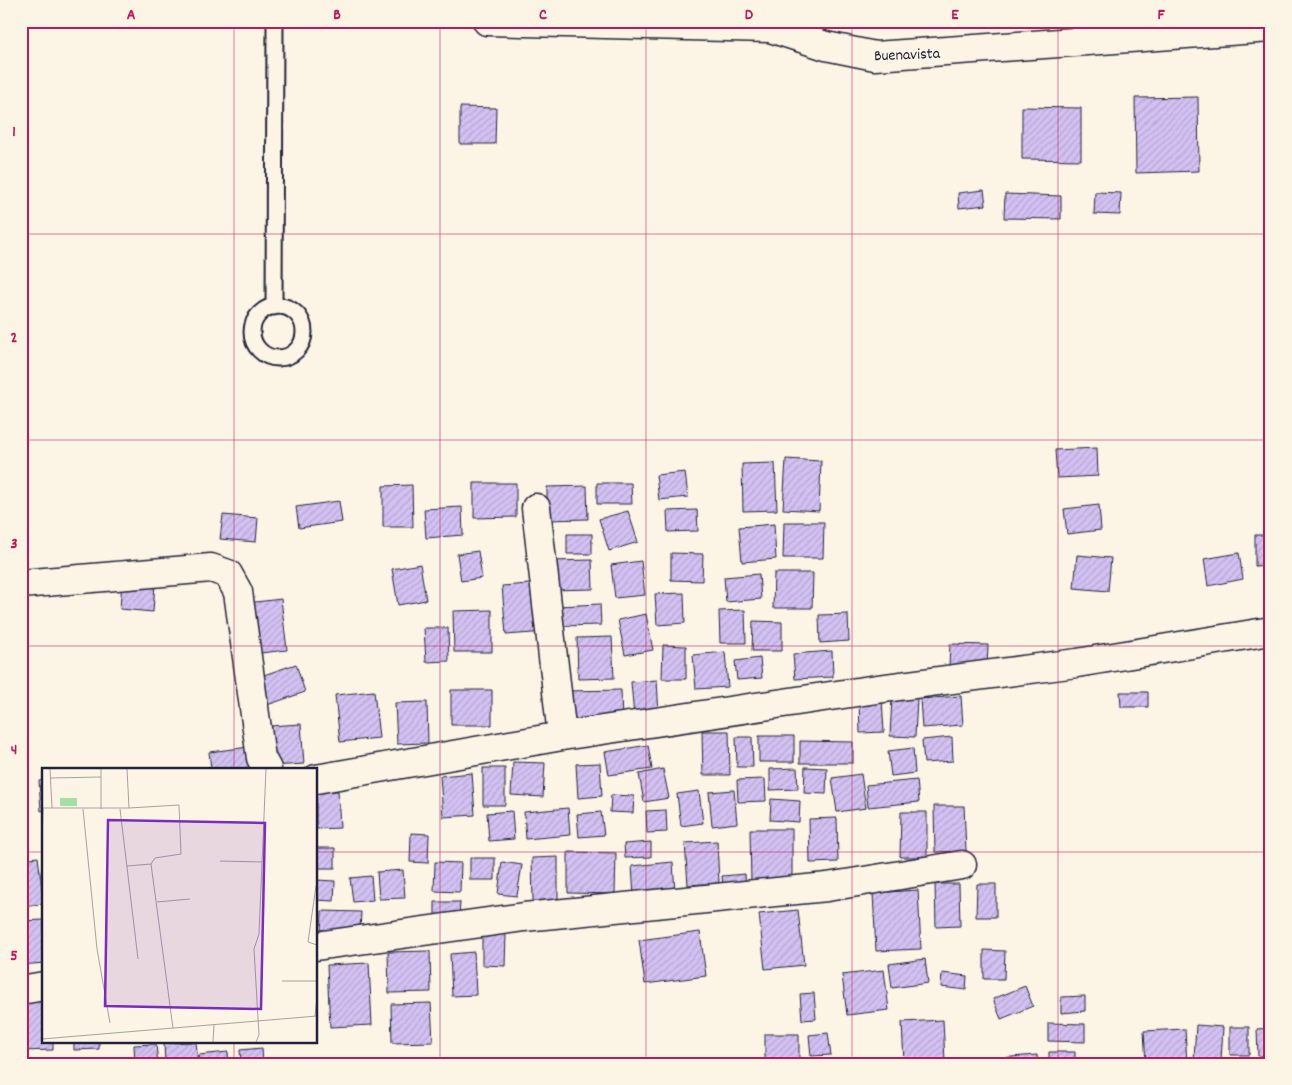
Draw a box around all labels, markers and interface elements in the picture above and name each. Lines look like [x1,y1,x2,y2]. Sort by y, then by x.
text: A [127,4,136,27]
text: B [333,4,341,27]
text: C [539,4,547,27]
text: D [745,4,754,27]
text: E [951,4,959,27]
text: F [1157,4,1165,27]
street label: Buenavista [874,43,941,68]
text: 1 [12,121,16,144]
text: 2 [11,327,18,350]
text: 3 [10,533,18,556]
text: 4 [11,739,17,762]
inset map [42,768,318,1042]
text: 5 [10,945,18,968]

